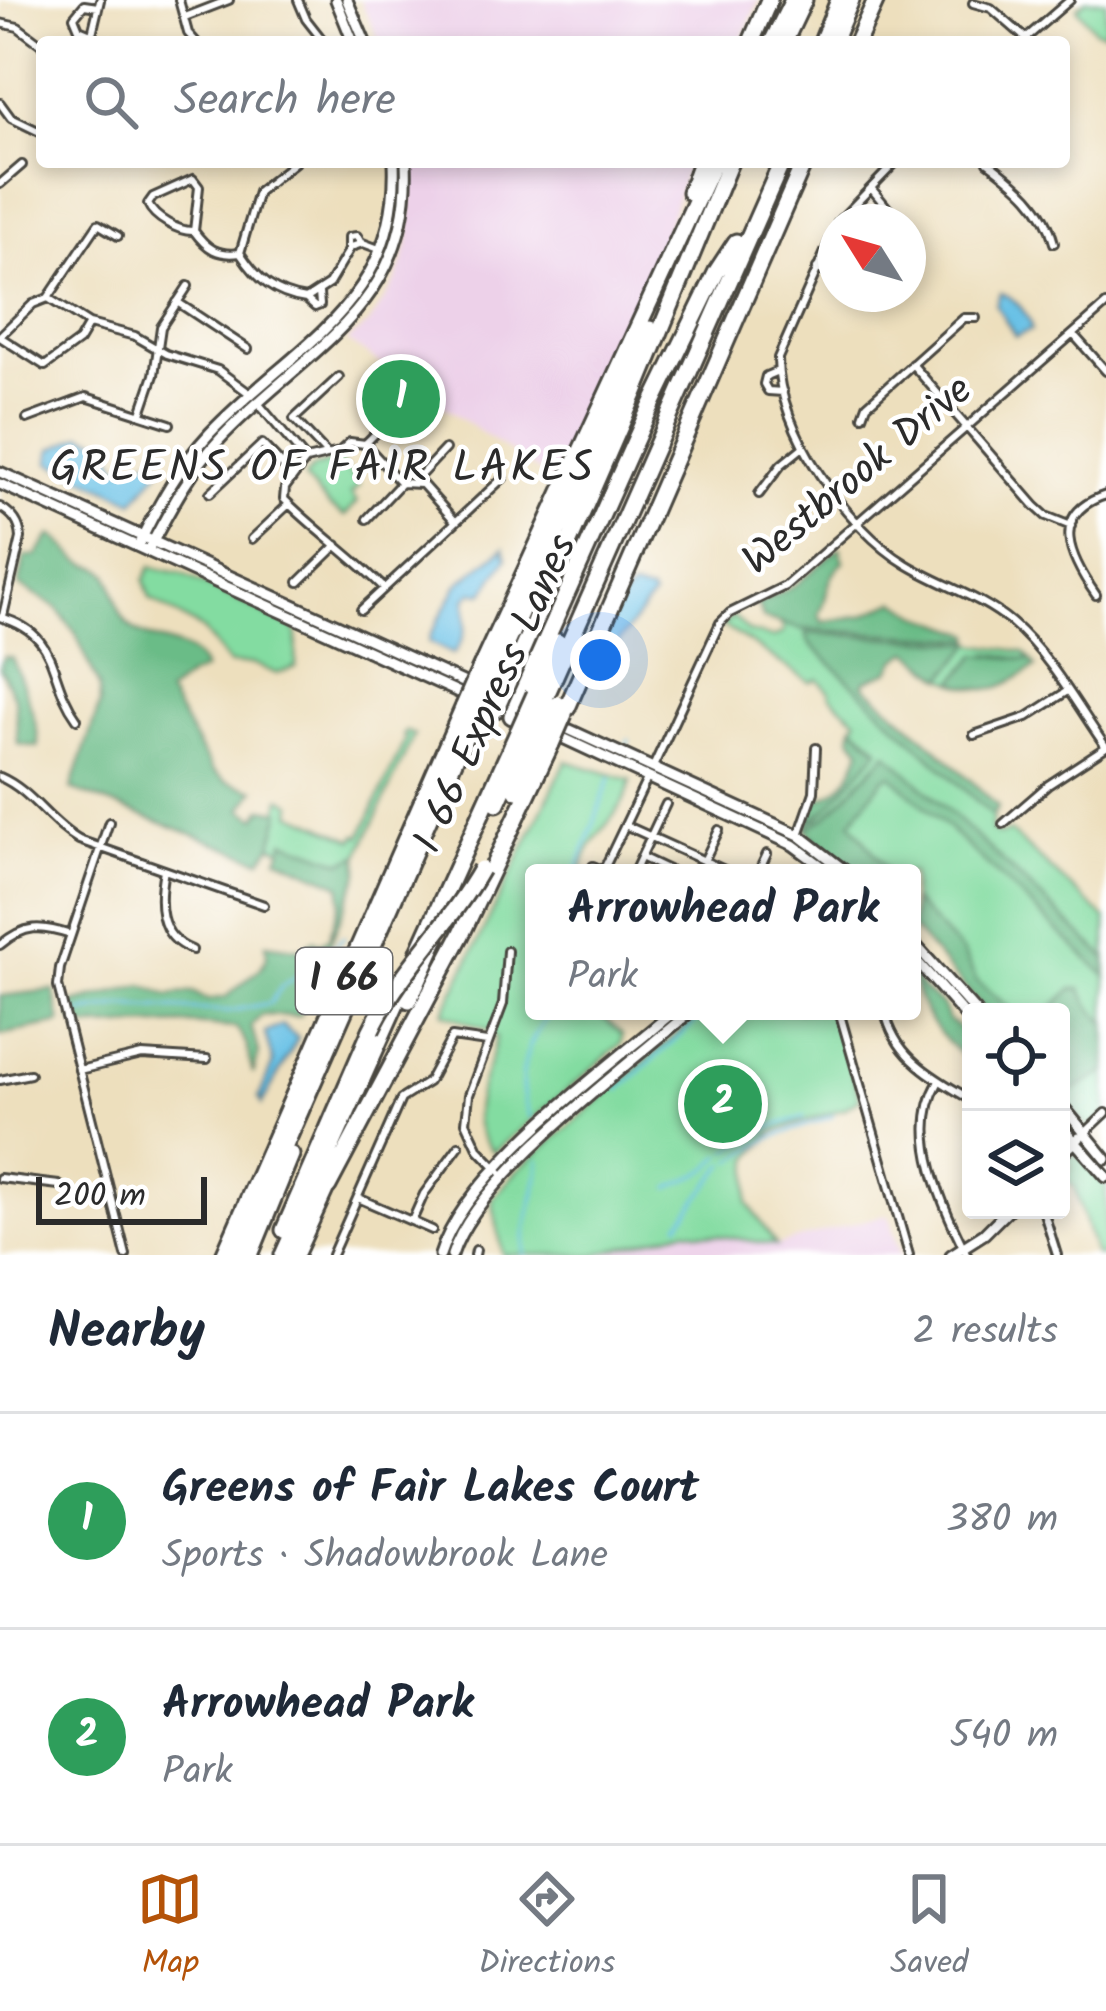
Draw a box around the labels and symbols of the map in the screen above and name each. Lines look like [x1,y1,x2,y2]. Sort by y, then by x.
north arrow [818,204,926,312]
pin: 1 [362,354,440,444]
street label: Westbrook Drive [728,359,988,593]
district label: GREENS OF FAIR LAKES [50,433,596,505]
street label: I 66 Express Lanes [396,524,596,864]
your location [570,630,630,690]
road number: I 66 [296,948,392,1014]
pin: 2 [684,1059,762,1149]
scale bar [36,1171,207,1224]

